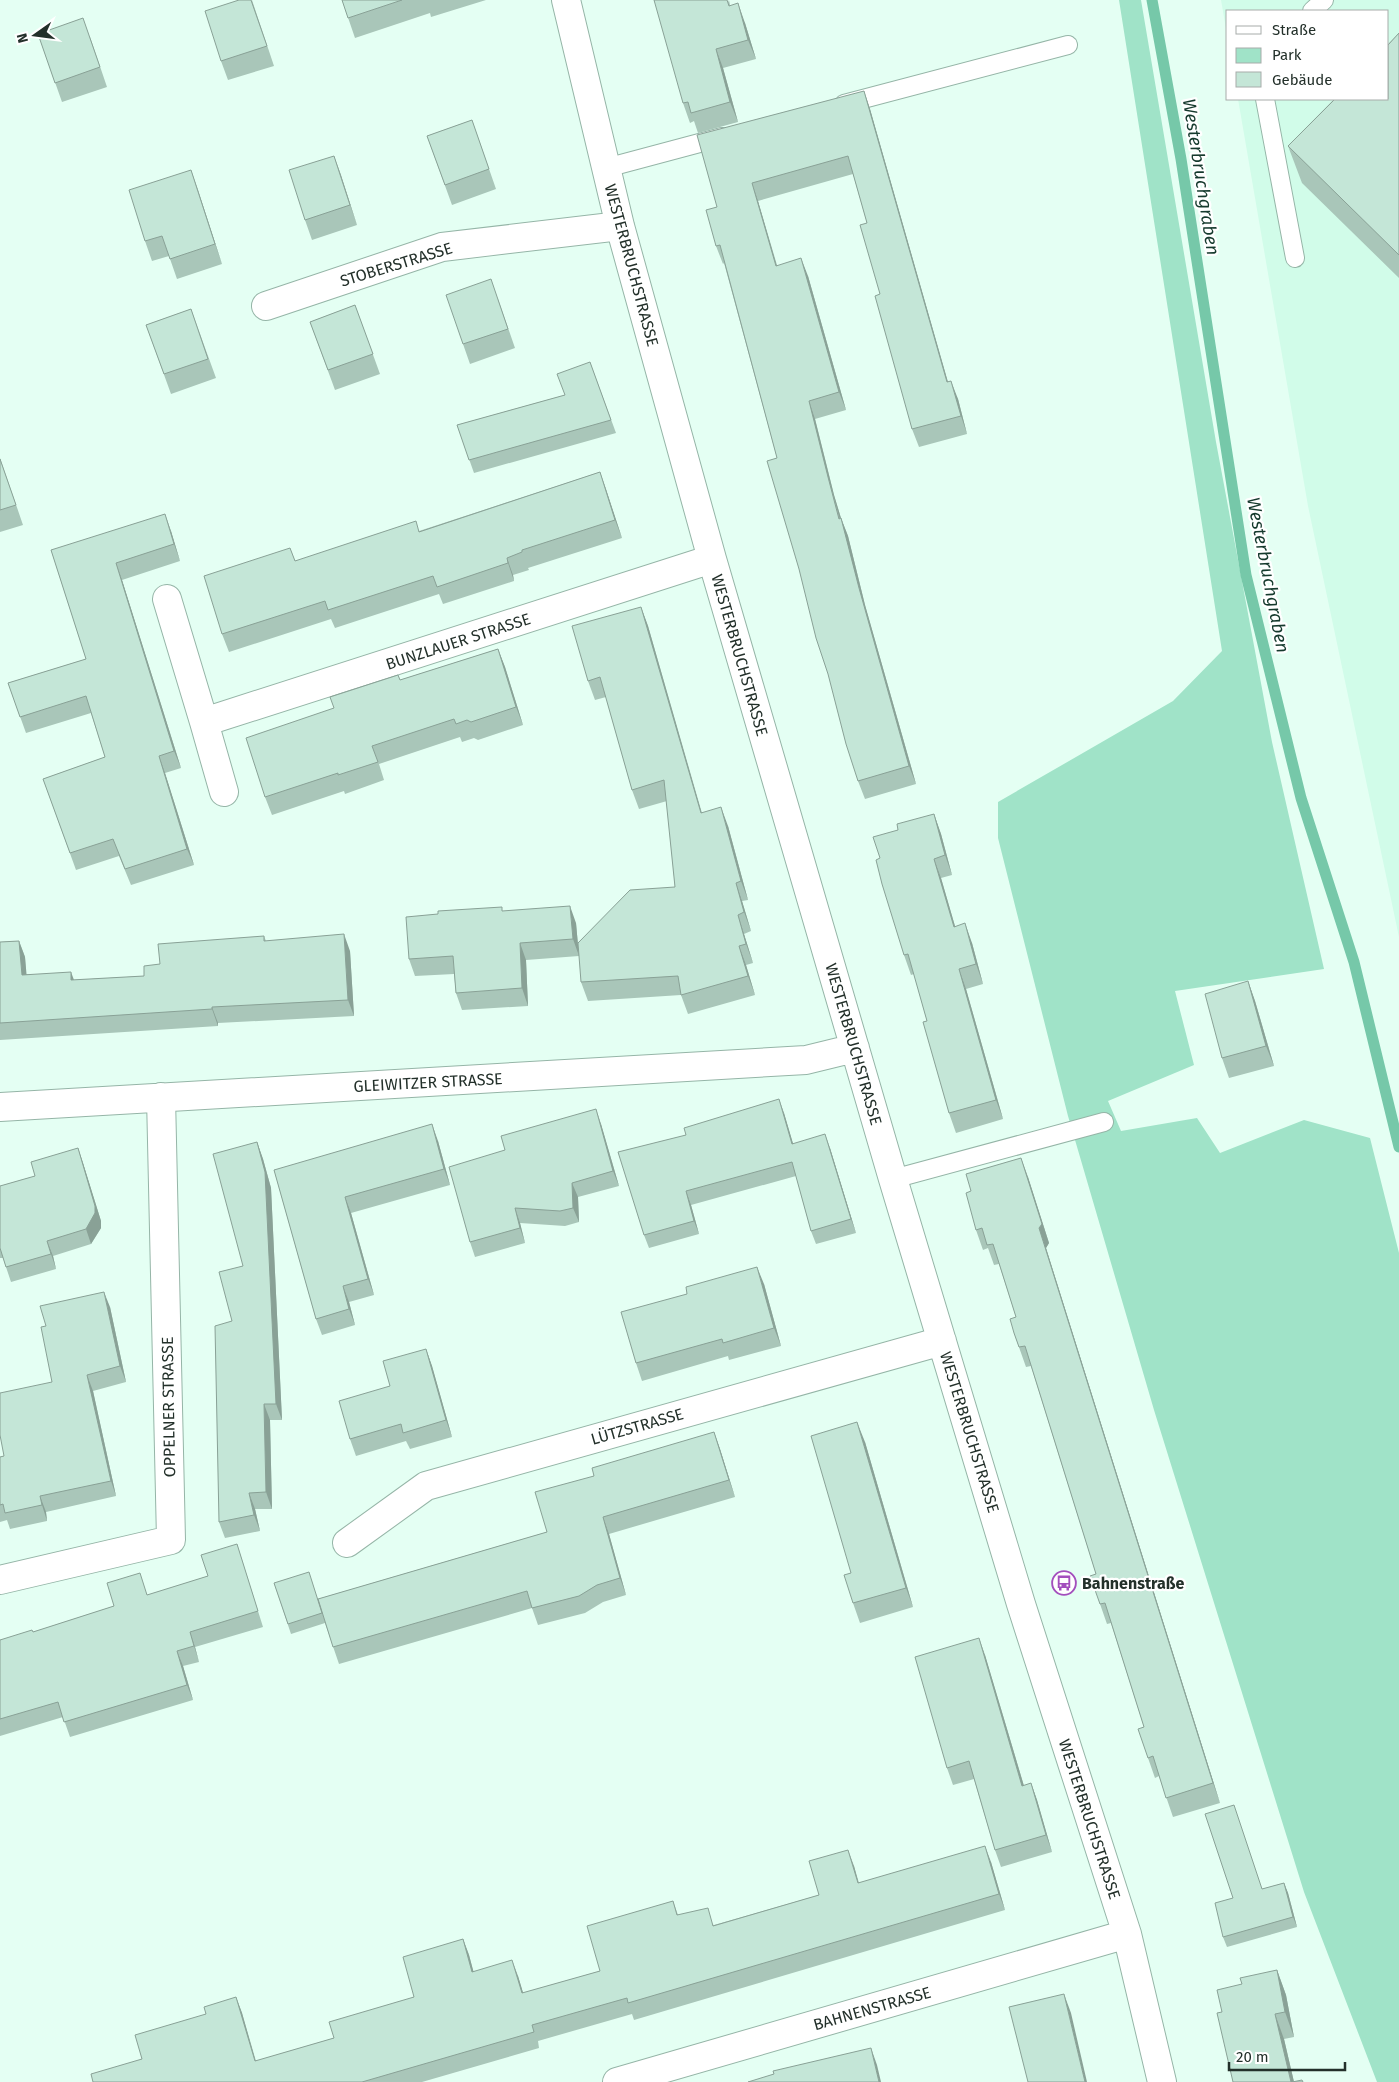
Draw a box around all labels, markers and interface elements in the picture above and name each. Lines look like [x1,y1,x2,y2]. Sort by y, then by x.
north arrow [10,10,60,60]
legend [1226,10,1389,100]
text: Straße [1272,21,1316,39]
text: N [13,31,32,45]
text: Park [1272,46,1302,64]
text: Gebäude [1272,71,1332,89]
water label: Westerbruchgraben [1178,97,1224,257]
street label: WESTERBRUCHSTRASSE [601,182,662,348]
street label: STOBERSTRASSE [338,238,455,291]
water label: Westerbruchgraben [1242,495,1294,655]
street label: WESTERBRUCHSTRASSE [707,572,772,738]
street label: BUNZLAUER STRASSE [383,609,533,674]
street label: WESTERBRUCHSTRASSE [821,961,886,1127]
street label: GLEIWITZER STRASSE [353,1069,503,1096]
street label: OPPELNER STRASSE [158,1336,179,1478]
street label: WESTERBRUCHSTRASSE [936,1349,1003,1515]
street label: LÜTZSTRASSE [589,1404,686,1449]
bus stop icon: Bahnenstraße [1051,1570,1077,1596]
place label: Bahnenstraße [1082,1574,1184,1593]
street label: WESTERBRUCHSTRASSE [1055,1737,1124,1902]
street label: BAHNENSTRASSE [811,1983,933,2034]
scale bar [1229,2040,1345,2072]
text: 20 m [1236,2048,1269,2066]

